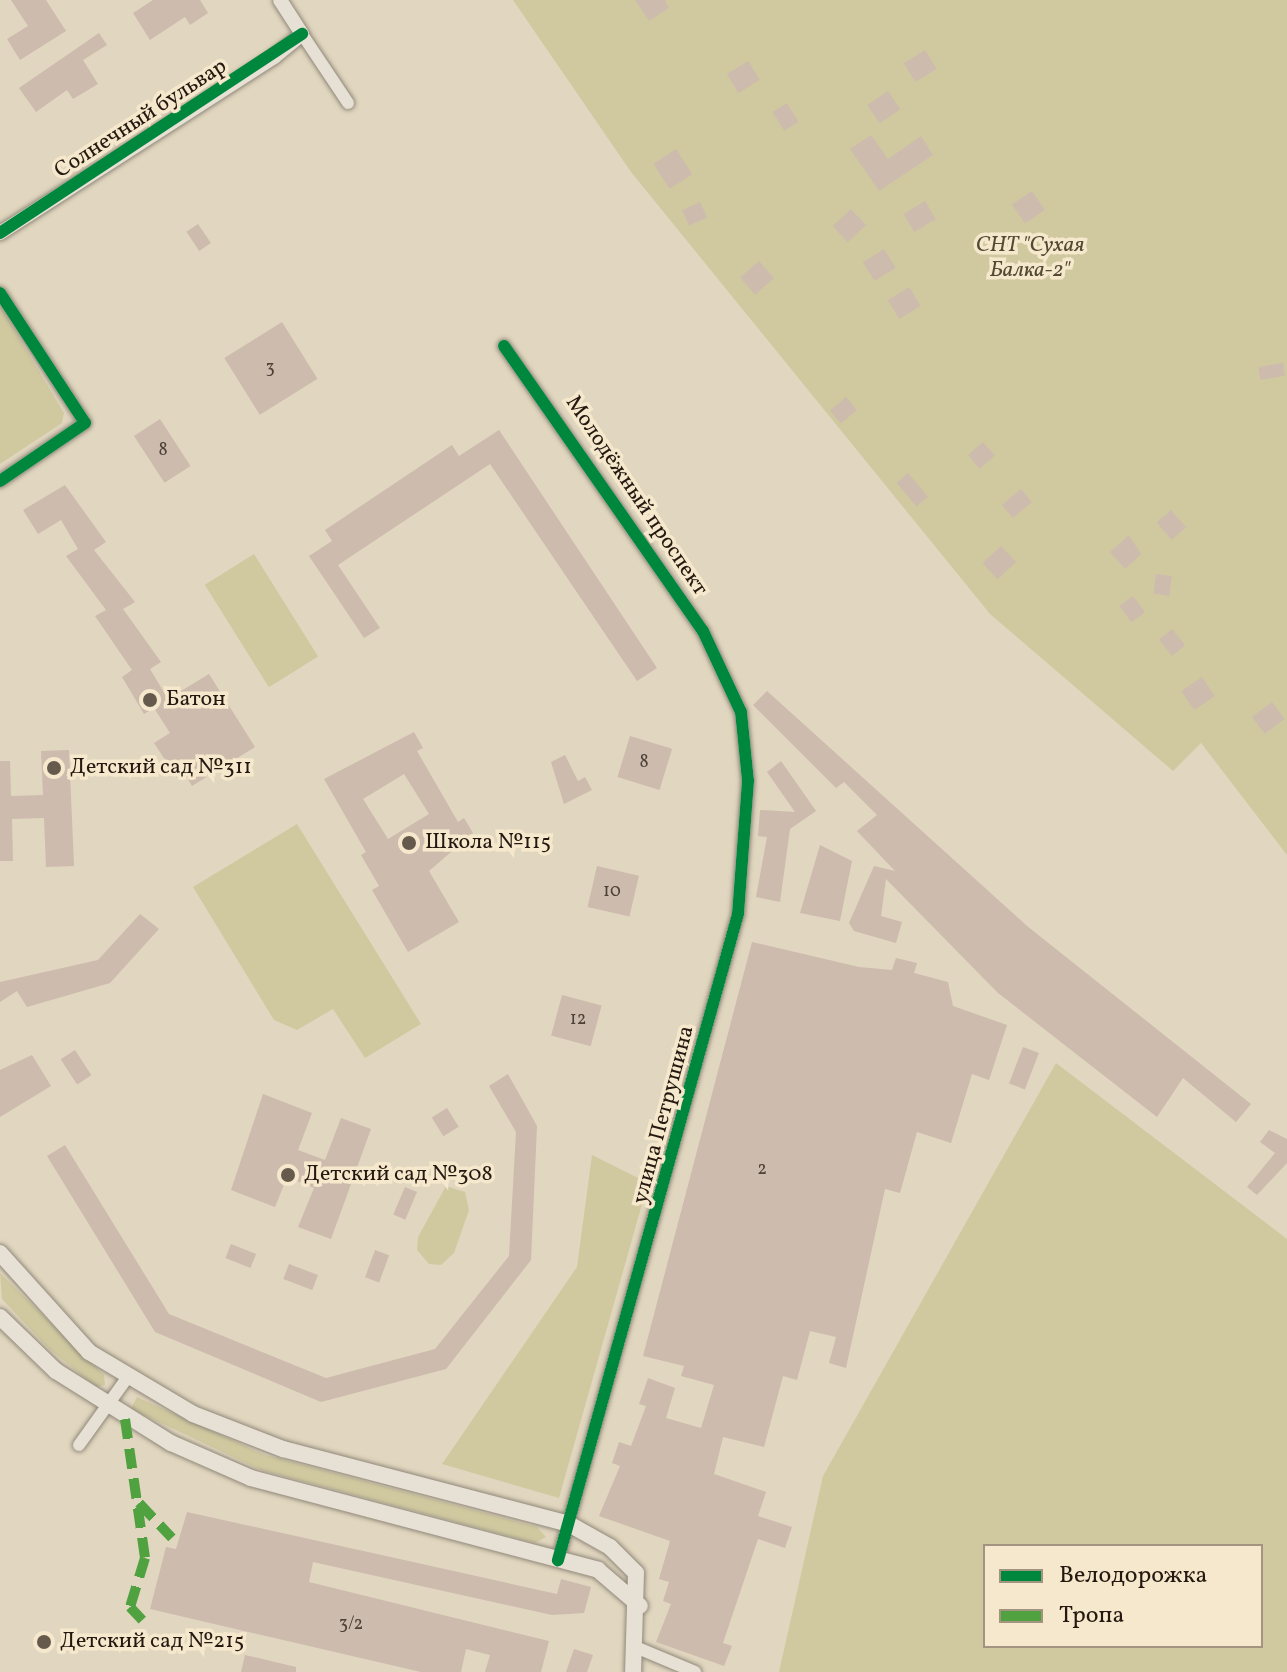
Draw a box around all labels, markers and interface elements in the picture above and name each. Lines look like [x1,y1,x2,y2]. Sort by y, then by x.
street label: Солнечный бульвар [50,54,232,184]
park label: СНТ "Сухая Балка-2" [976,232,1084,284]
house number: 3 [265,358,275,380]
street label: Молодёжный проспект [559,391,713,601]
house number: 8 [158,440,168,462]
place label: Батон [166,687,226,713]
marker: Батон [141,691,159,709]
house number: 8 [639,752,649,774]
place label: Детский сад №311 [70,755,252,781]
marker: Детский сад №311 [45,759,63,777]
place label: Школа №115 [425,830,551,856]
marker: Школа №115 [400,834,418,852]
house number: 10 [603,881,621,903]
house number: 12 [570,1009,586,1031]
street label: улица Петрушина [627,1023,701,1207]
house number: 2 [757,1159,767,1181]
place label: Детский сад №308 [304,1162,493,1188]
marker: Детский сад №308 [279,1166,297,1184]
legend [983,1544,1263,1648]
text: Велодорожка [1059,1559,1207,1593]
text: Тропа [1059,1599,1125,1633]
house number: 3/2 [339,1614,363,1636]
place label: Детский сад №215 [60,1629,244,1655]
marker: Детский сад №215 [35,1633,53,1651]

